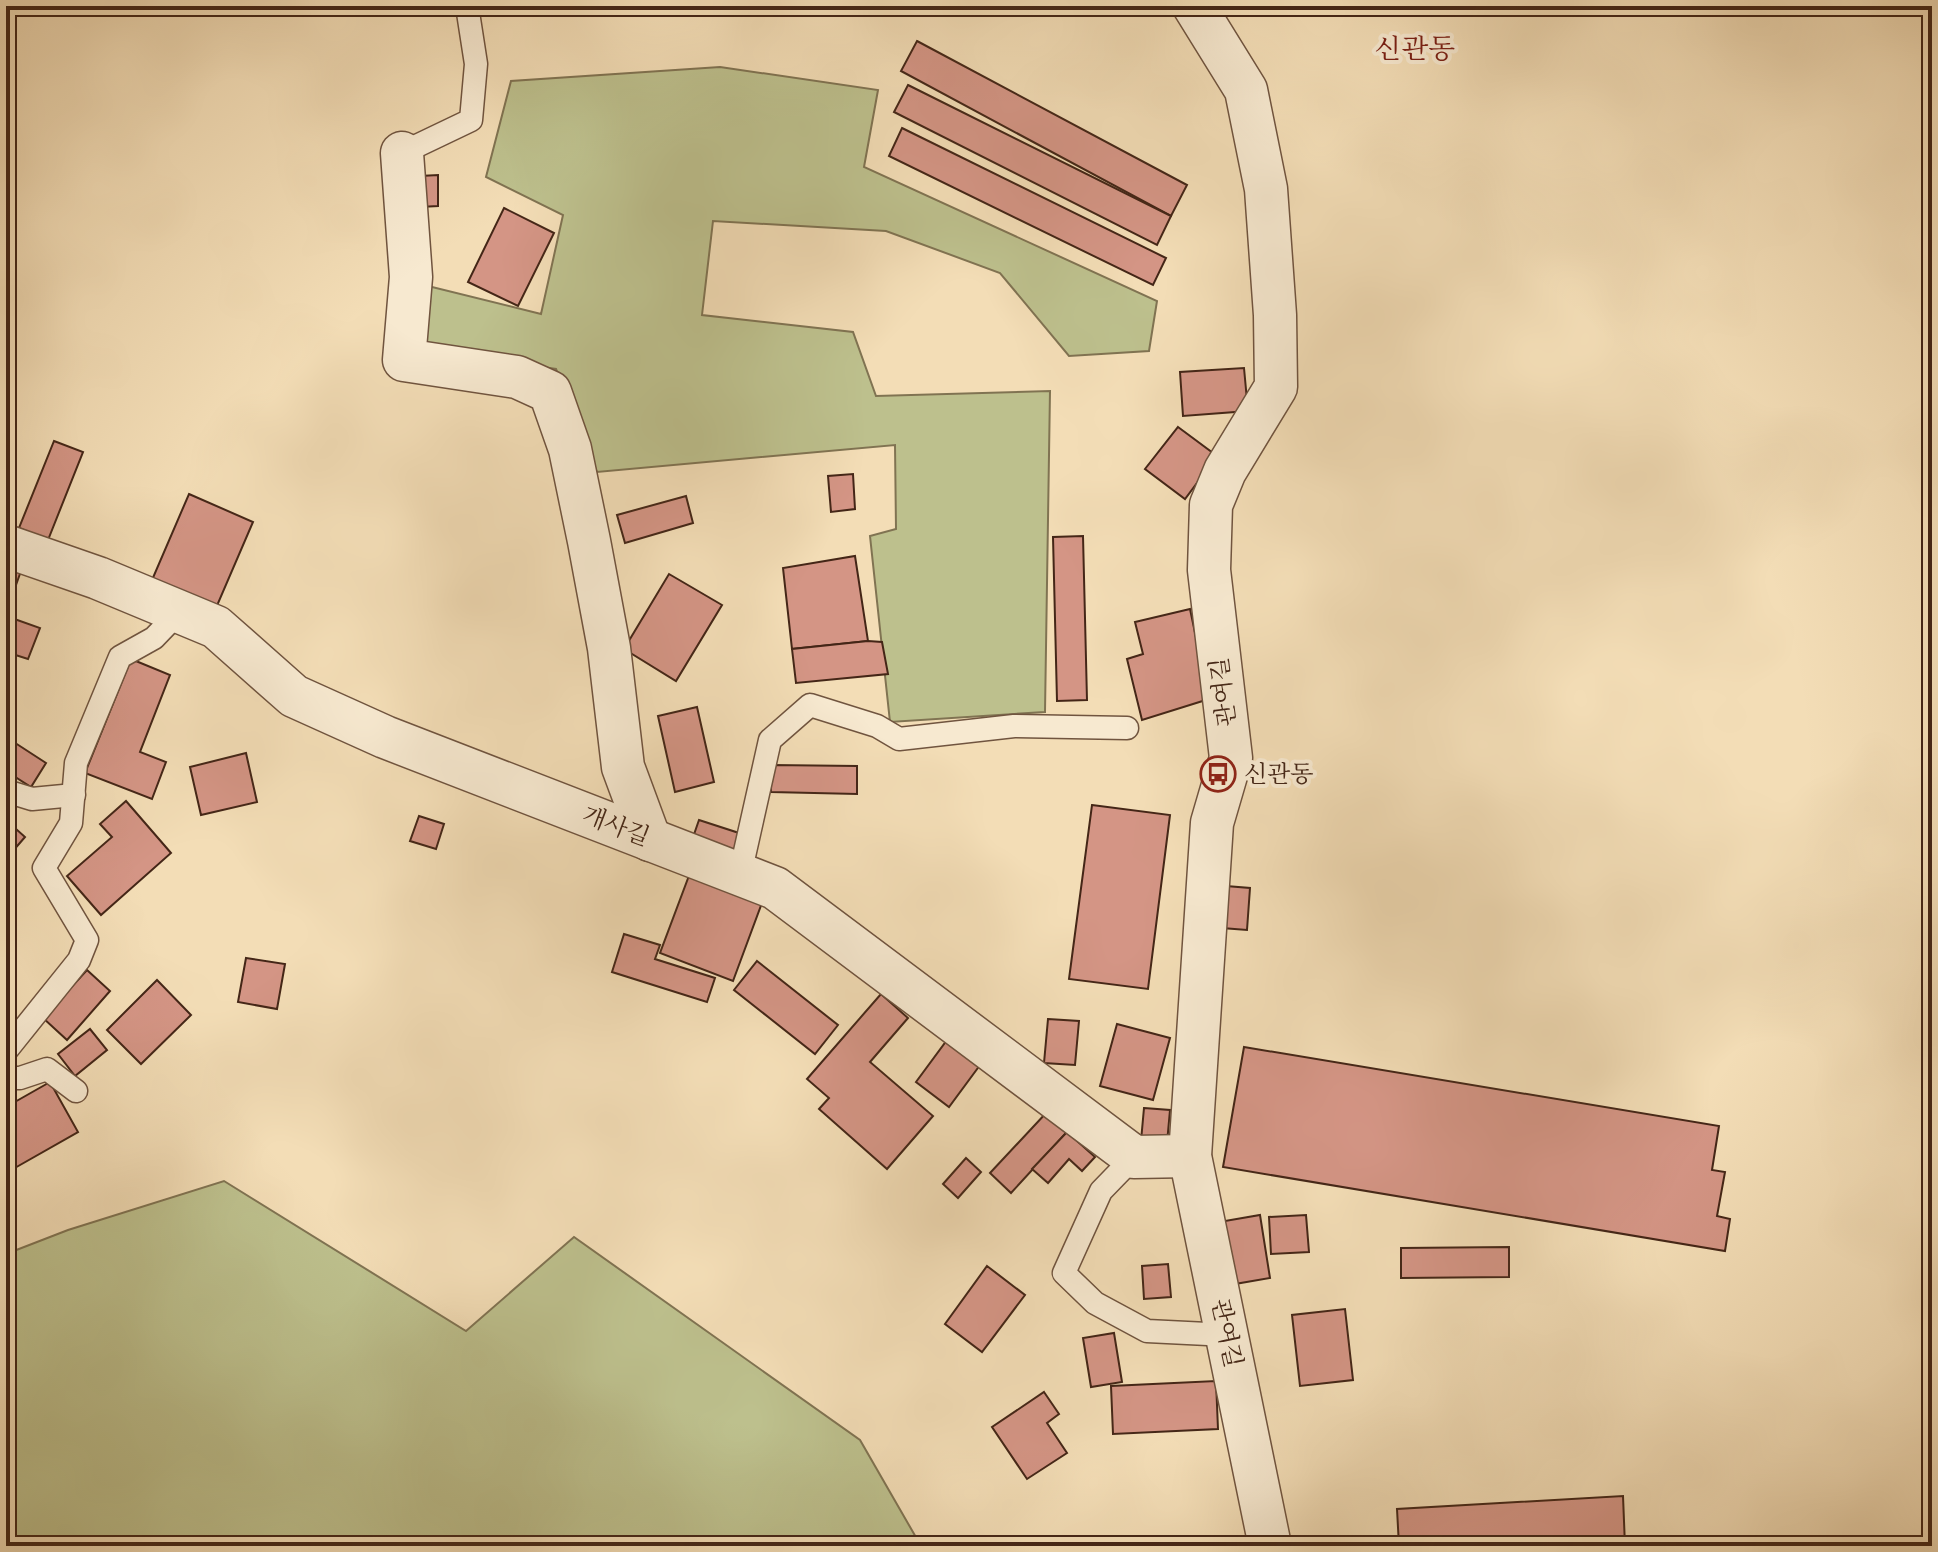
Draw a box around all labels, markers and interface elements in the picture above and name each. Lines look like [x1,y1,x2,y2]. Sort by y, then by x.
district label: 신관동 [1374,31,1456,66]
street label: 관여길 [1204,656,1242,728]
bus stop icon: 신관동 [1199,755,1237,793]
place label: 신관동 [1244,759,1314,789]
street label: 개사길 [578,800,654,852]
street label: 관여길 [1205,1296,1249,1370]

